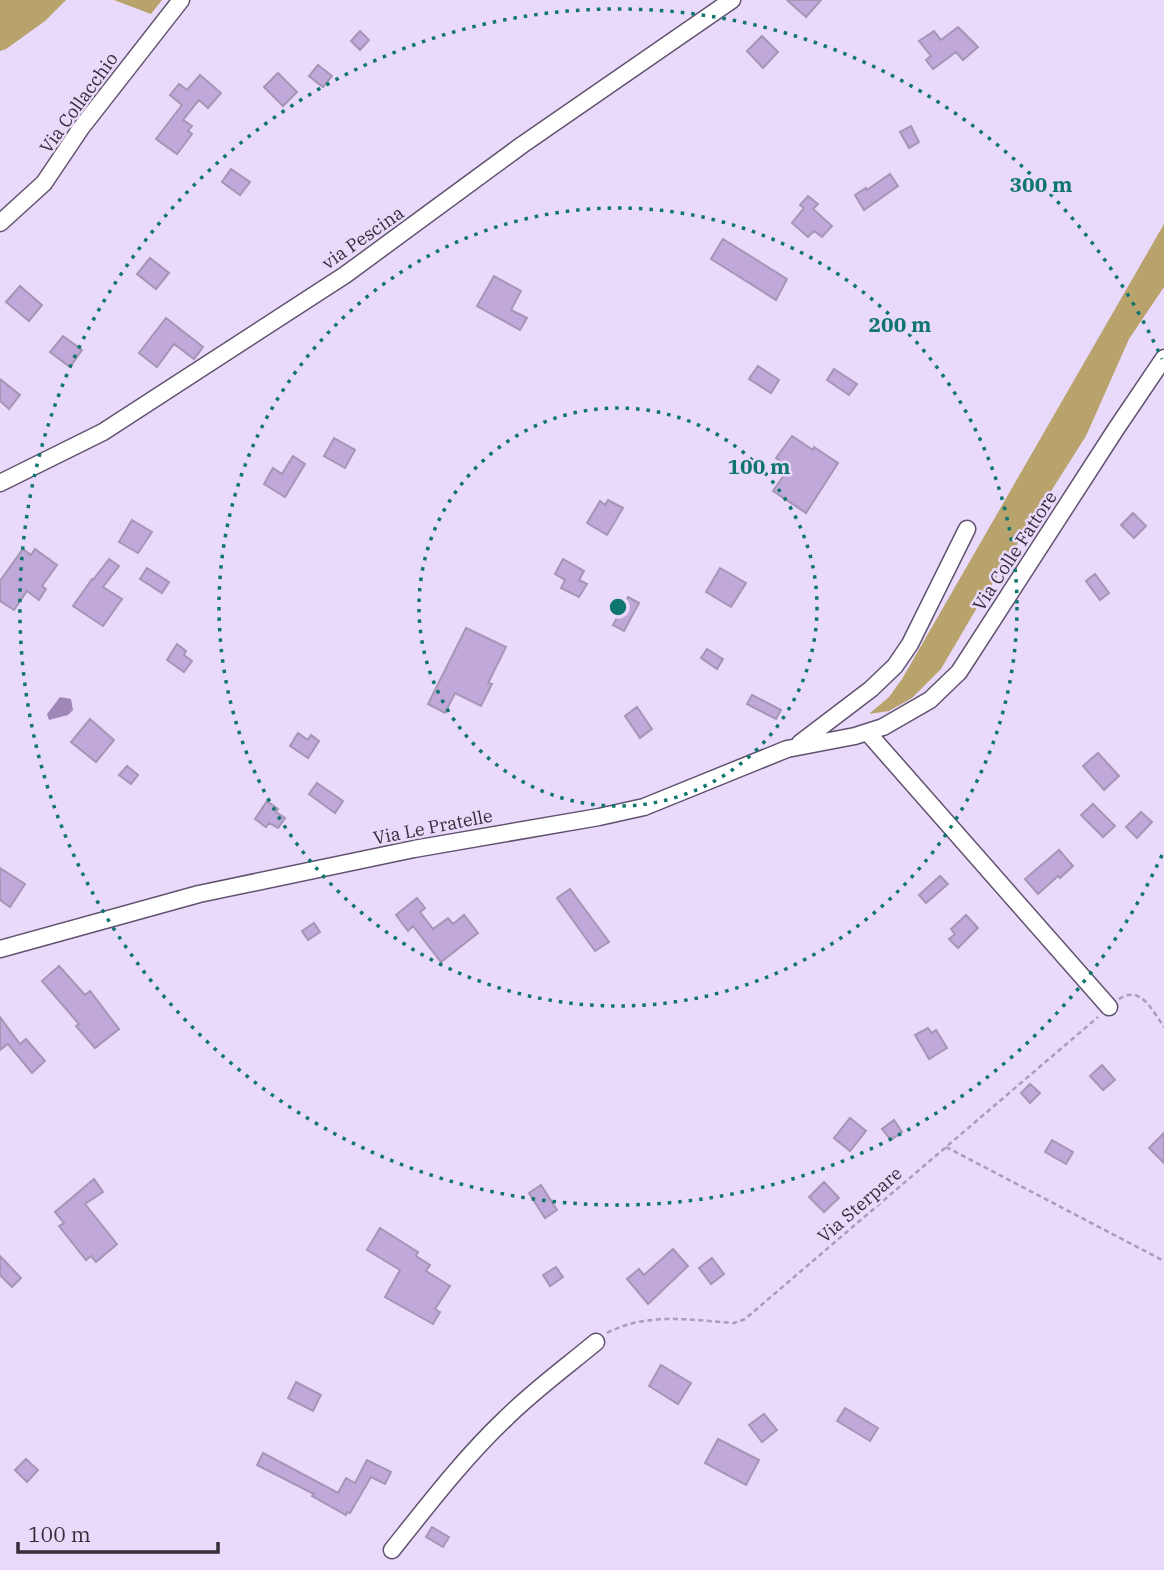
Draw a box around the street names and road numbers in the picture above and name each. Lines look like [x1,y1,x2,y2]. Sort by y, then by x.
street label: Via Collacchio [34,48,123,158]
street label: via Pescina [317,201,408,274]
street label: Via Colle Fattore [967,487,1062,615]
street label: Via Le Pratelle [371,804,494,849]
street label: Via Sterpare [813,1162,907,1248]

